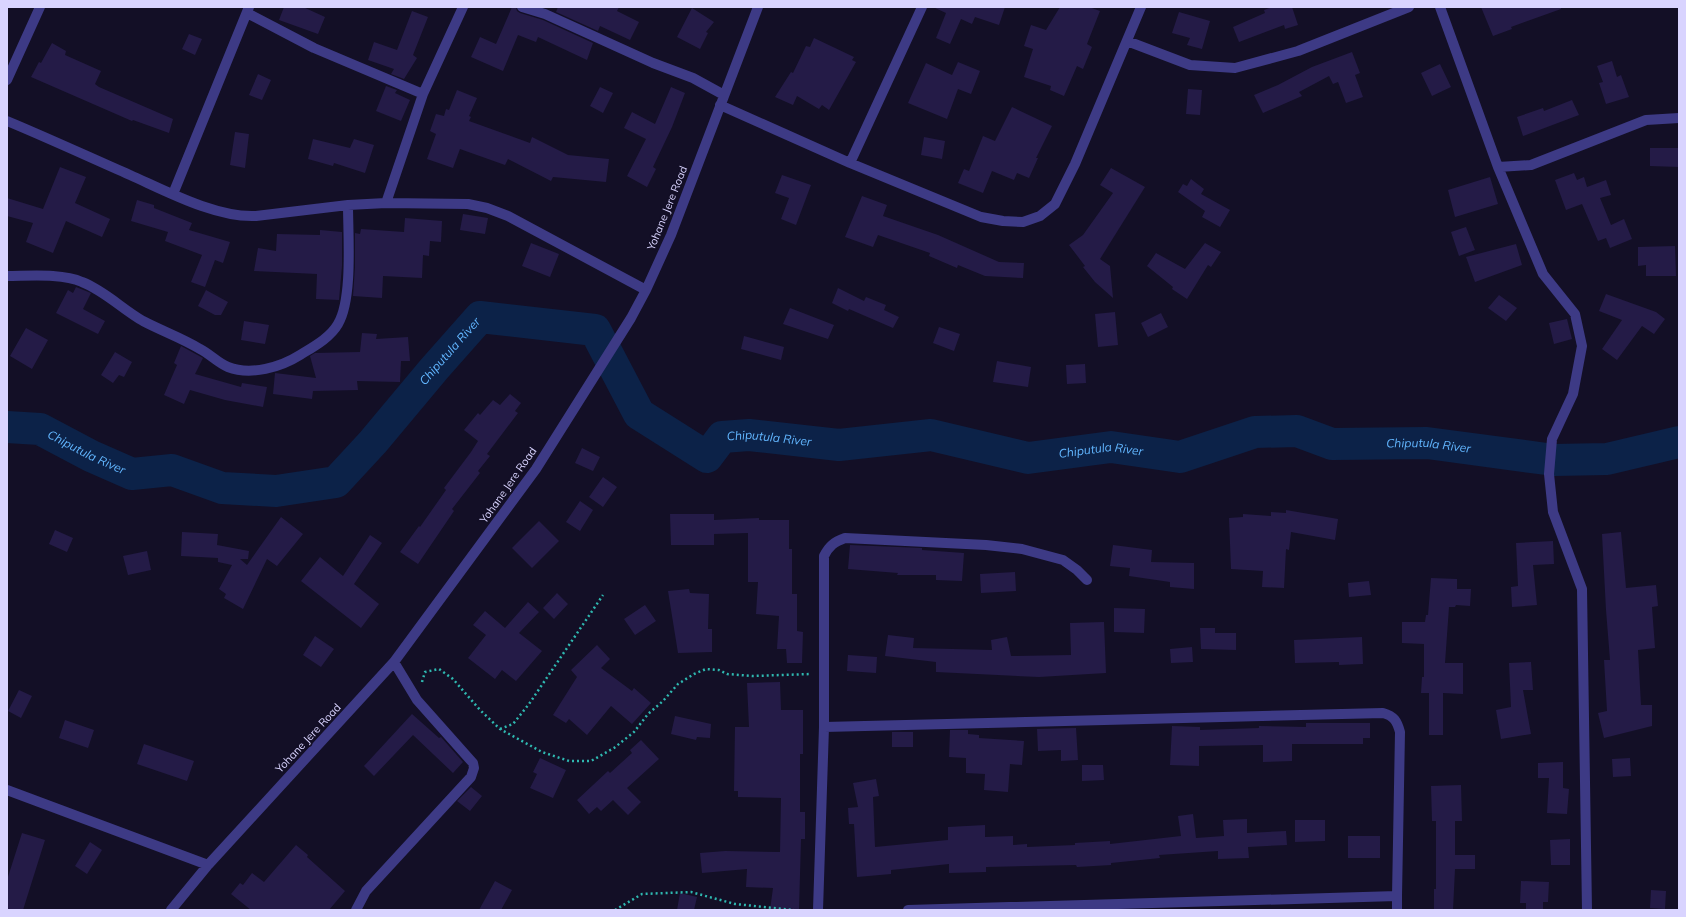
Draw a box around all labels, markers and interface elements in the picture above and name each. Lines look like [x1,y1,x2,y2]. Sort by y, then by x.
street label: Yohane Jere Road [643,164,690,253]
water label: Chiputula River [416,314,484,388]
water label: Chiputula River [45,426,128,477]
water label: Chiputula River [726,427,813,449]
water label: Chiputula River [1386,435,1472,456]
water label: Chiputula River [1058,439,1145,461]
street label: Yohane Jere Road [476,444,539,527]
street label: Yohane Jere Road [272,700,344,776]

